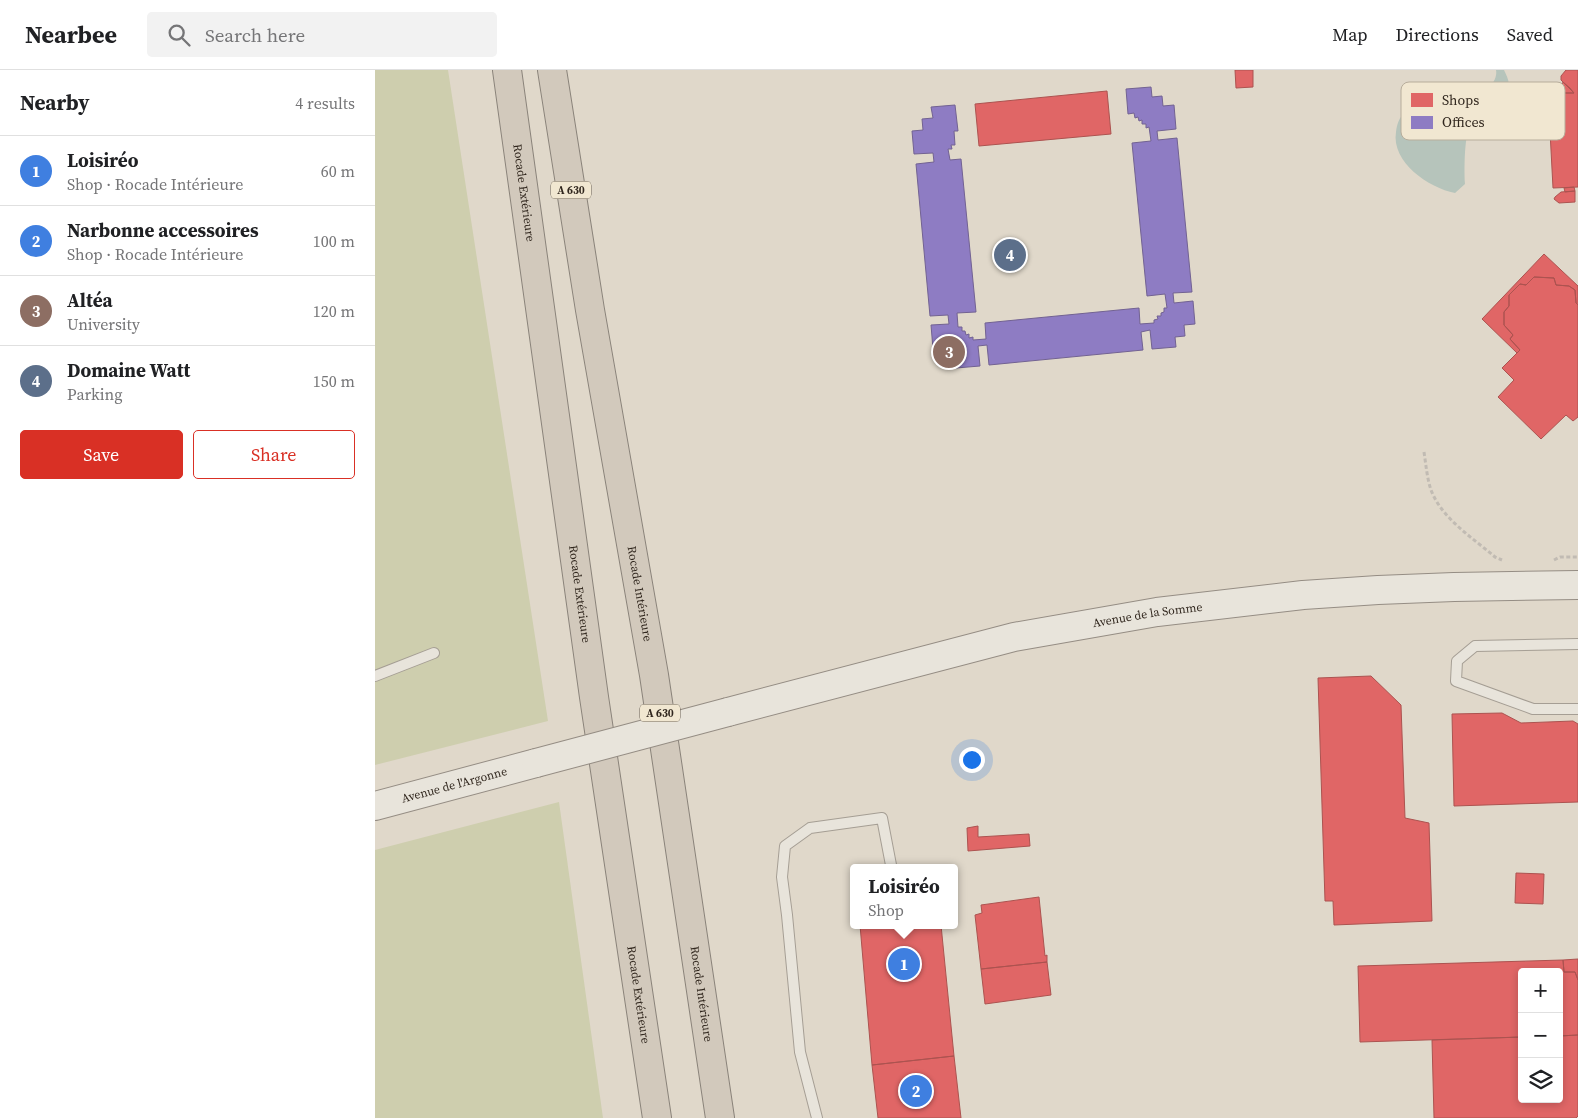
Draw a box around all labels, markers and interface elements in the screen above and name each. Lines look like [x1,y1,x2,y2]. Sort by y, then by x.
search box [147,12,497,57]
text: Nearbee [25,18,117,51]
icon: search [165,21,193,49]
text: Search here [205,22,305,48]
text: Map [1332,22,1368,47]
text: Directions [1396,22,1479,47]
text: Saved [1507,22,1553,47]
legend [1401,82,1565,140]
text: Nearby [20,88,90,117]
text: Shops [1442,90,1479,110]
text: 4 results [295,92,355,114]
text: Offices [1442,112,1485,132]
street label: Rocade Extérieure [509,143,539,243]
text: Loisiréo [67,147,139,173]
text: 1 [32,160,40,182]
text: 60 m [321,160,355,182]
text: Shop · Rocade Intérieure [67,173,244,195]
road number: A 630 [551,182,591,198]
text: Narbonne accessoires [67,217,259,243]
text: 2 [32,230,40,252]
text: 100 m [313,230,355,252]
pin: 4 [994,236,1026,274]
text: Shop · Rocade Intérieure [67,243,244,265]
text: Altéa [67,287,113,313]
text: 3 [32,300,40,322]
text: 120 m [313,300,355,322]
text: University [67,313,140,335]
pin: 3 [933,333,965,371]
text: Domaine Watt [67,357,190,383]
text: 4 [32,370,40,392]
text: 150 m [313,370,355,392]
text: Parking [67,383,123,405]
button: Save [20,430,183,479]
button: Share [193,430,355,479]
street label: Rocade Extérieure [565,544,594,644]
street label: Rocade Intérieure [624,545,656,643]
street label: Avenue de la Somme [1091,599,1203,631]
road number: A 630 [640,704,680,721]
your location [959,747,985,773]
street label: Avenue de l'Argonne [400,763,509,807]
popup [850,864,958,929]
text: Loisiréo [868,873,940,899]
text: Shop [868,899,904,921]
street label: Rocade Extérieure [623,945,654,1045]
street label: Rocade Intérieure [686,945,717,1043]
pin: 1 [888,945,920,983]
map controls [1518,968,1563,1103]
button: + [1518,968,1563,1013]
button: − [1518,1013,1563,1058]
button: layers [1518,1058,1563,1103]
pin: 2 [900,1072,932,1110]

